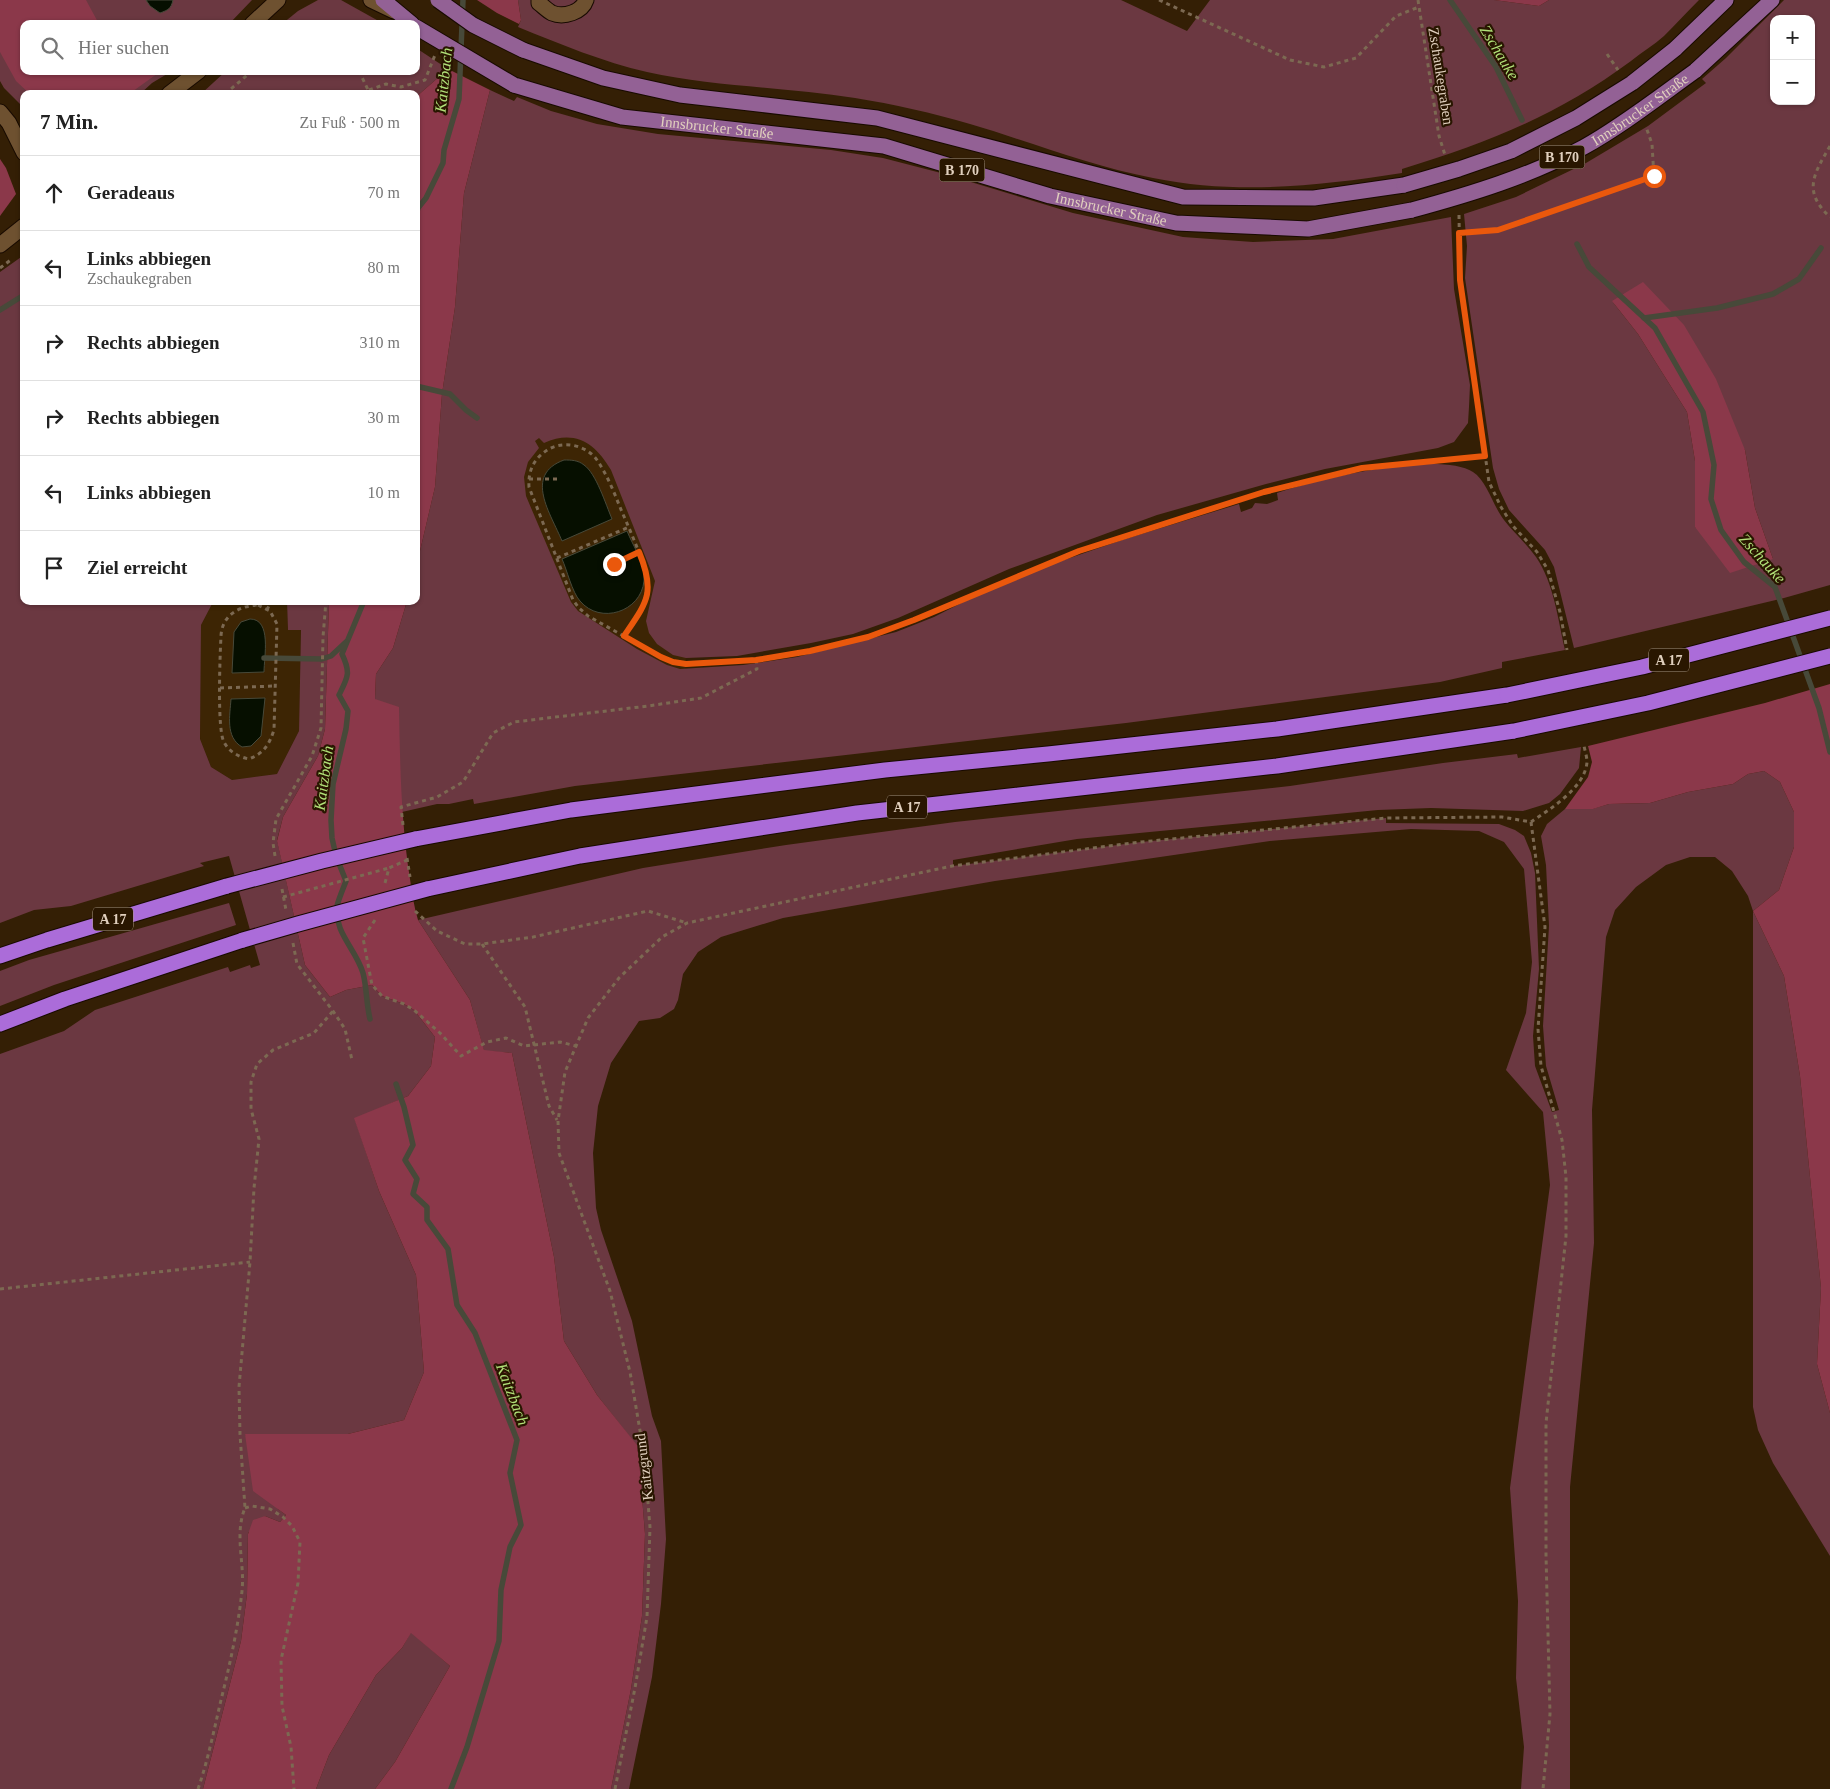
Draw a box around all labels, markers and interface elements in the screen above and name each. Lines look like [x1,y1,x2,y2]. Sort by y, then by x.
map controls [1770,15,1815,105]
button: + [1770,15,1815,60]
search box [20,20,420,75]
water label: Zschauke [1477,22,1522,83]
street label: Zschaukegraben [1425,26,1457,126]
icon: search [38,34,66,62]
text: Hier suchen [78,37,169,58]
water label: Kaitzbach [432,47,455,114]
button: − [1770,60,1815,105]
street label: Innsbrucker Straße [1589,70,1692,149]
text: 7 Min. [40,110,98,134]
street label: Innsbrucker Straße [659,113,775,142]
text: Zu Fuß · 500 m [300,114,400,131]
road number: B 170 [1540,146,1584,168]
road number: B 170 [940,158,984,182]
route start [1643,165,1666,188]
icon: ahead [40,179,68,207]
text: Geradeaus [87,182,175,203]
text: 70 m [368,184,400,201]
street label: Innsbrucker Straße [1054,189,1169,229]
text: Links abbiegen [87,248,211,269]
icon: left [40,254,68,282]
text: 80 m [368,259,400,276]
text: Zschaukegraben [87,270,192,287]
icon: right [40,329,68,357]
text: Rechts abbiegen [87,332,219,353]
text: 310 m [360,334,400,351]
icon: right [40,404,68,432]
text: Rechts abbiegen [87,407,219,428]
text: 30 m [368,409,400,426]
icon: left [40,479,68,507]
text: Links abbiegen [87,482,211,503]
text: 10 m [368,484,400,501]
water label: Zschauke [1736,530,1789,586]
route end [603,553,626,576]
icon: arrive [40,554,68,582]
text: Ziel erreicht [87,557,187,578]
road number: A 17 [1649,648,1689,672]
water label: Kaitzbach [310,745,336,812]
road number: A 17 [887,796,927,819]
road number: A 17 [93,908,133,931]
water label: Kaitzbach [493,1360,532,1428]
street label: Kaitzgrund [632,1432,656,1501]

